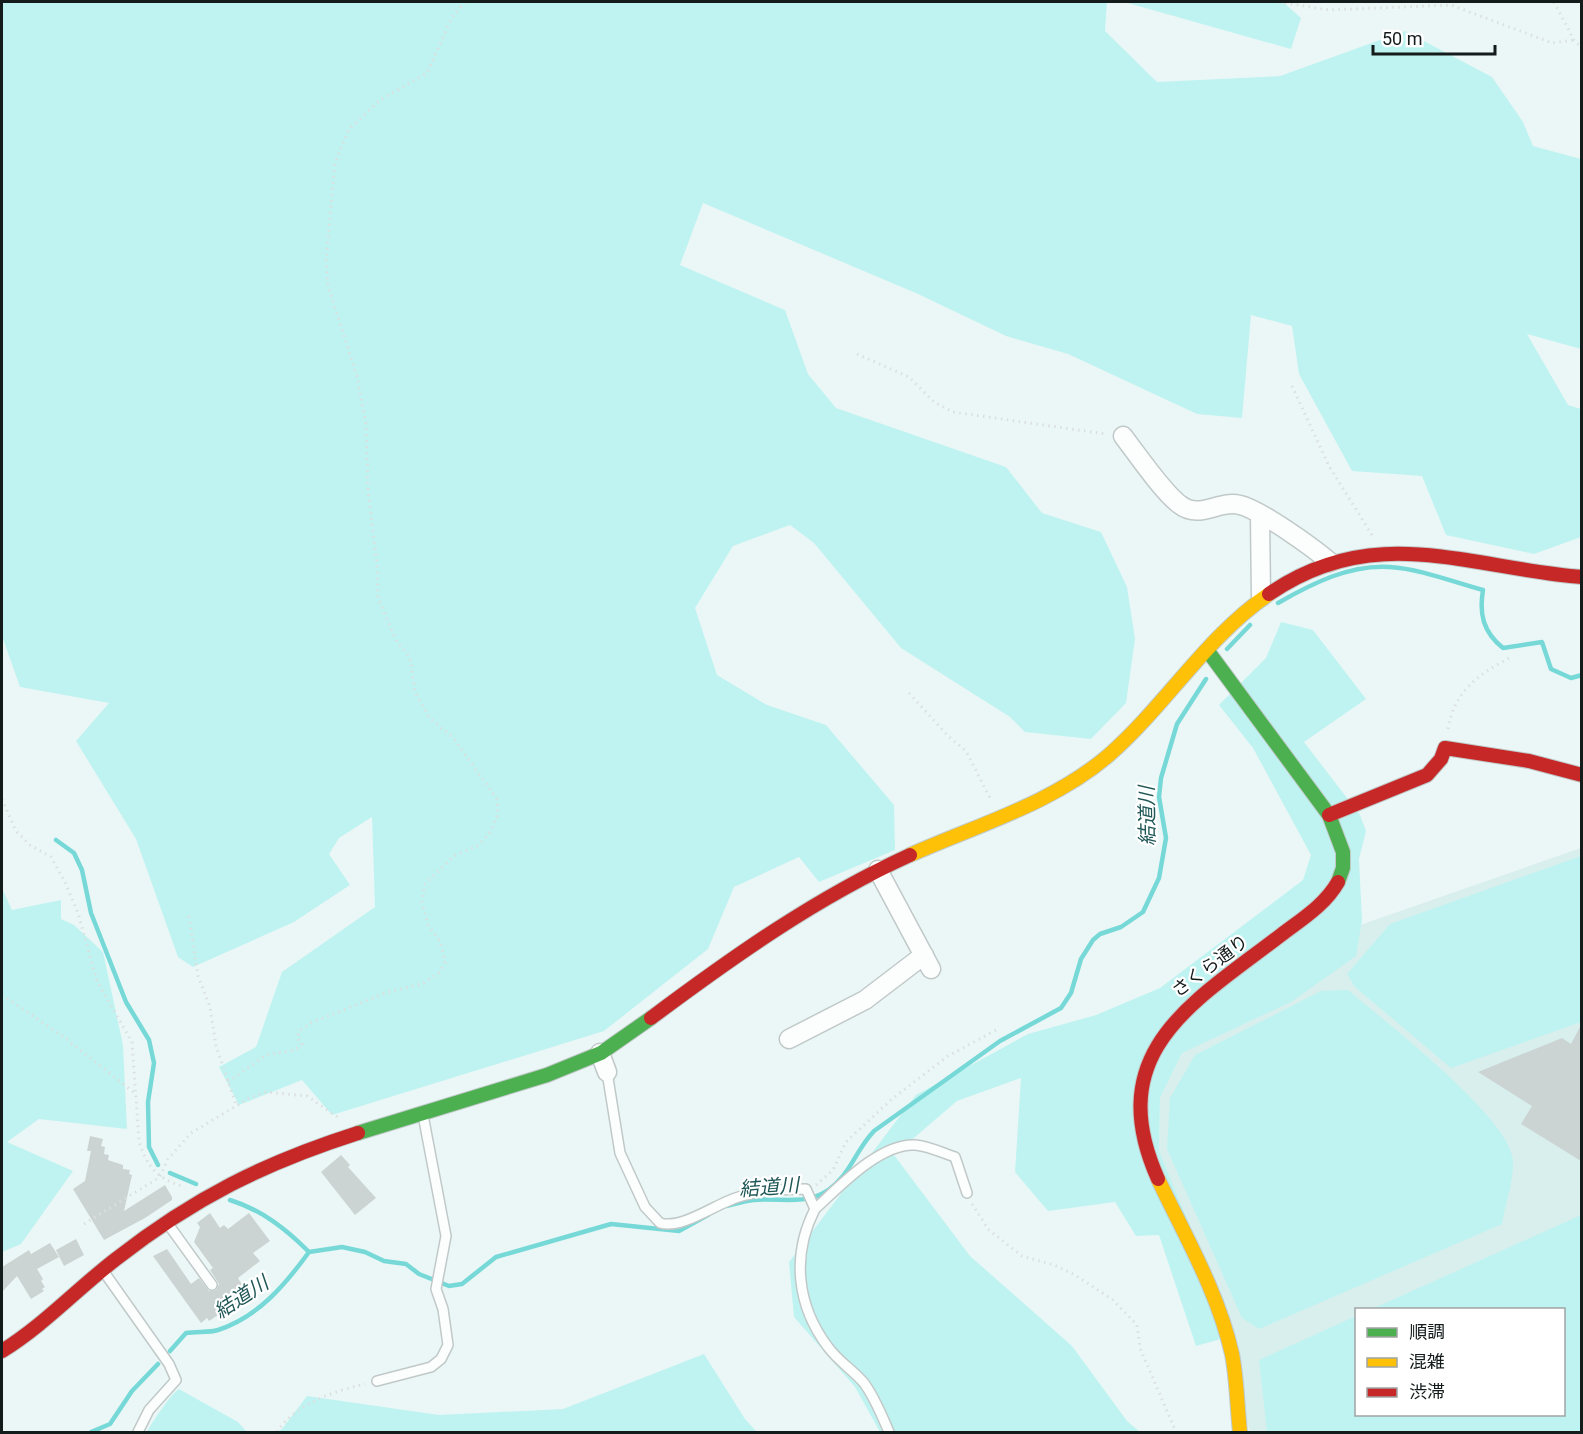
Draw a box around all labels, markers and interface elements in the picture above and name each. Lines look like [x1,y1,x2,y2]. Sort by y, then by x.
scale bar [1373,18,1494,56]
text: 50 m [1382,28,1422,49]
water label: 結道川 [1134,784,1160,846]
street label: さくら通り [1167,930,1252,1001]
water label: 結道川 [738,1173,802,1201]
water label: 結道川 [209,1270,274,1323]
legend [1355,1308,1565,1416]
text: 順調 [1409,1321,1445,1342]
text: 混雑 [1409,1351,1445,1372]
text: 渋滞 [1409,1381,1445,1402]

